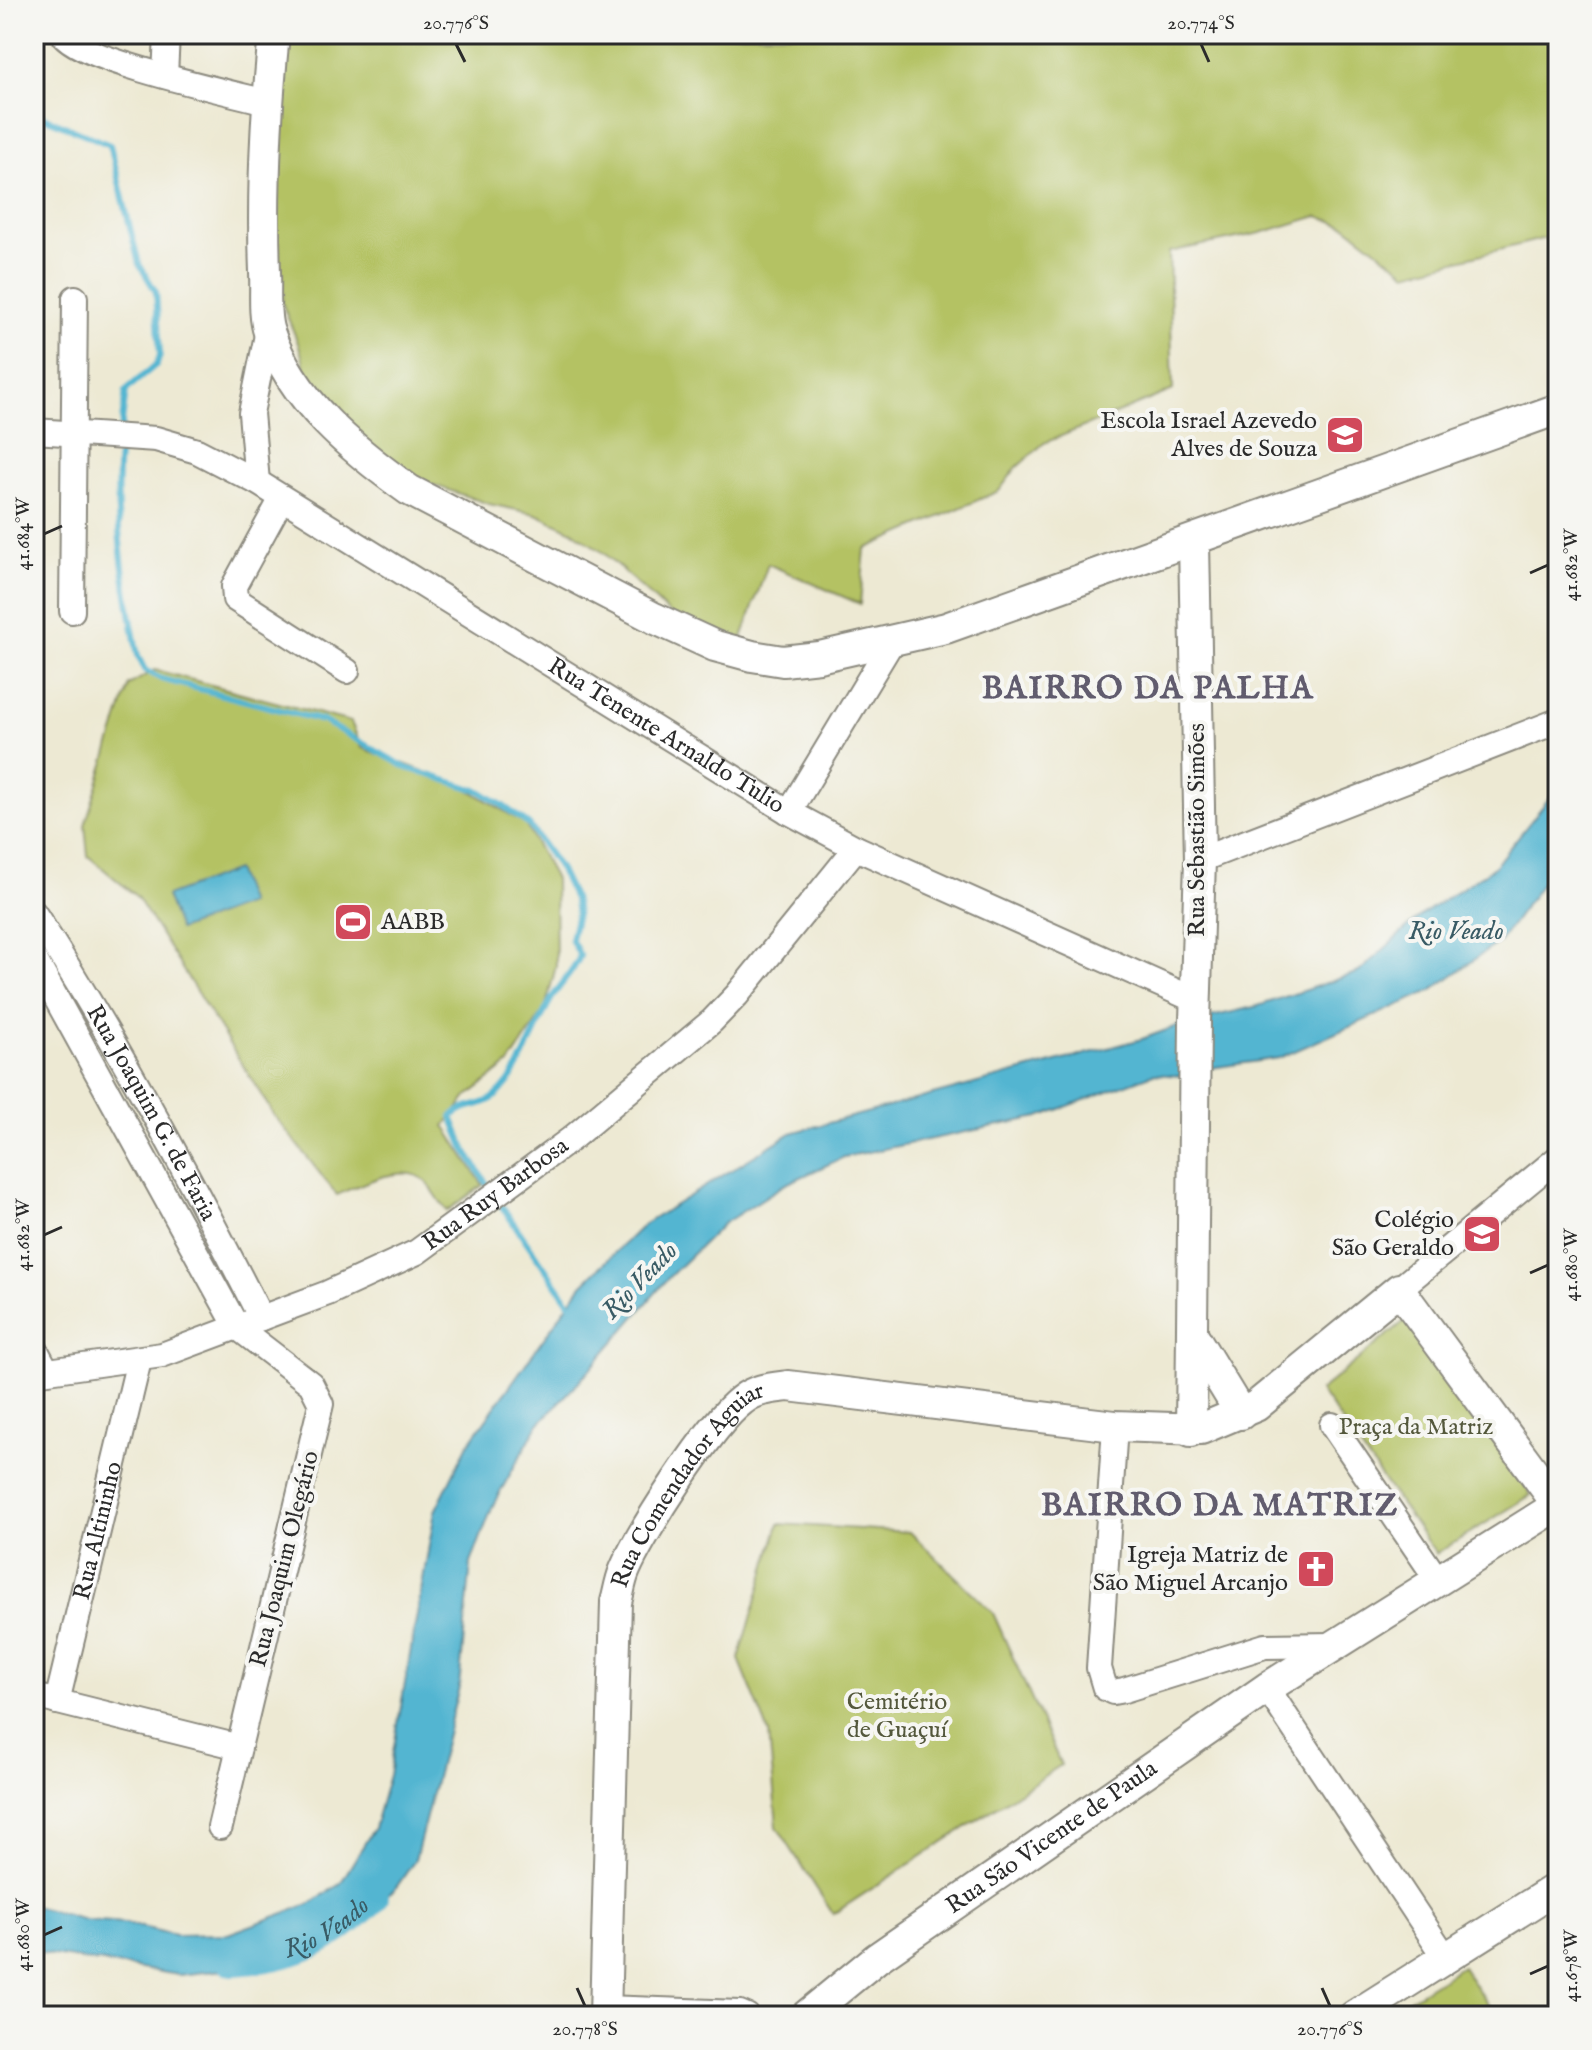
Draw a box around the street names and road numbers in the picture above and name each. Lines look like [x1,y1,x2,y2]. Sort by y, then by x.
street label: Rua Tenente Arnaldo Tulio [542,651,790,821]
street label: Rua Sebastião Simões [1182,723,1213,937]
street label: Rua Joaquim G. de Faria [79,999,224,1227]
street label: Rua Ruy Barbosa [417,1130,575,1258]
street label: Rua Comendador Aguiar [604,1375,768,1591]
street label: Rua Joaquim Olegário [243,1448,327,1670]
street label: Rua Altininho [66,1458,130,1603]
street label: Rua São Vicente de Paula [940,1753,1164,1921]

